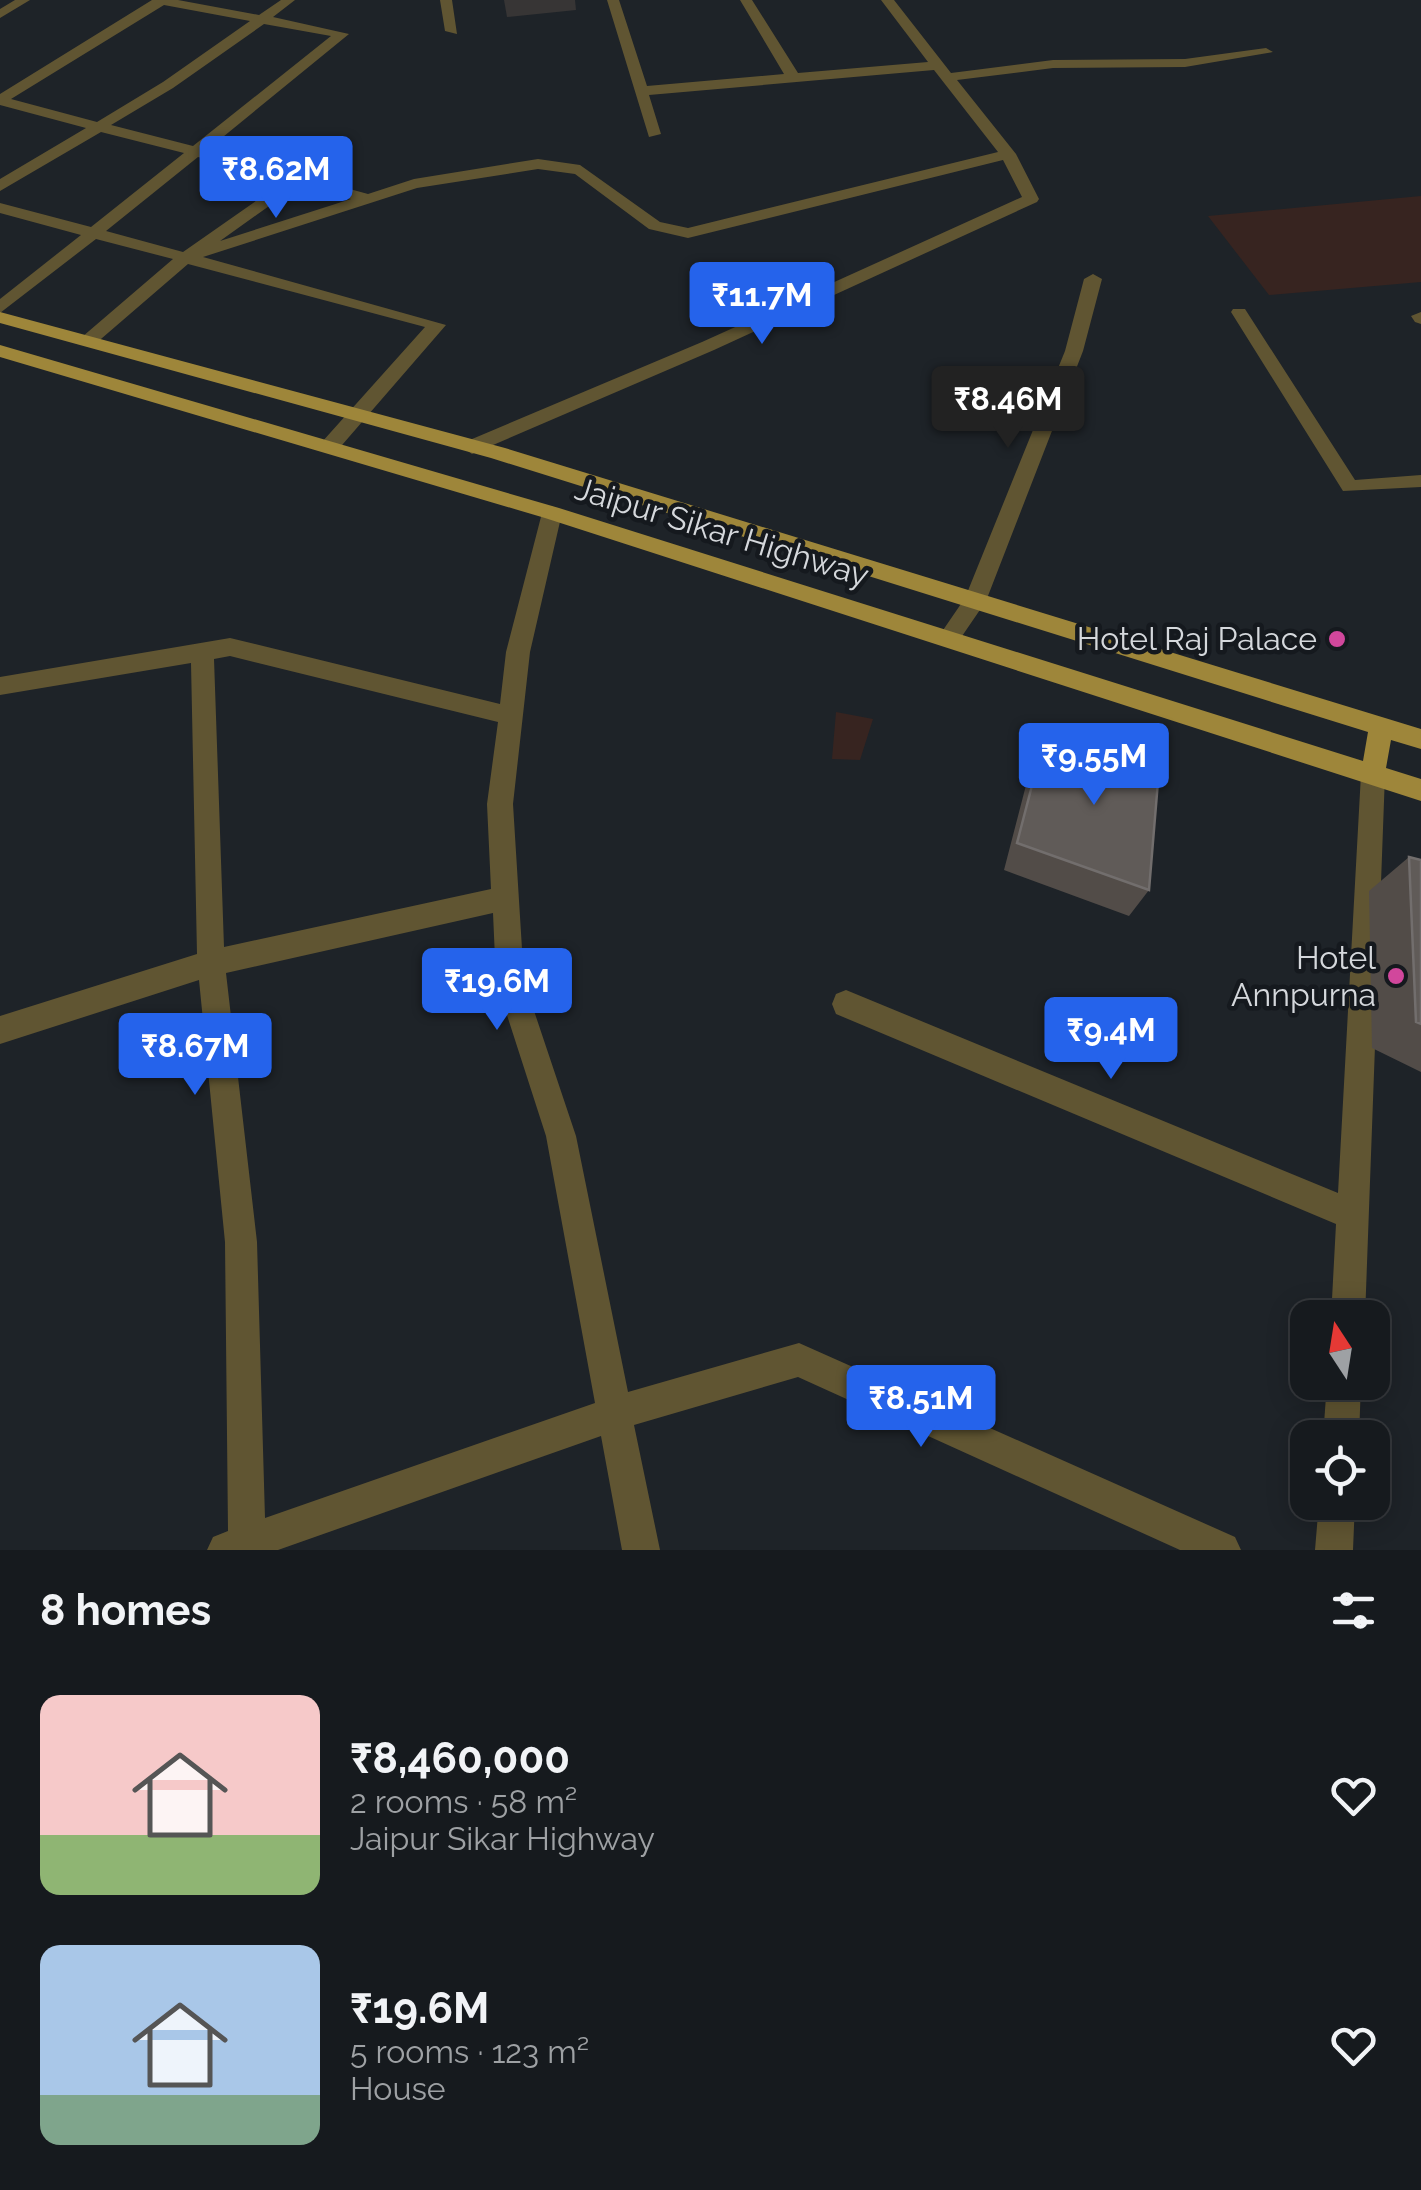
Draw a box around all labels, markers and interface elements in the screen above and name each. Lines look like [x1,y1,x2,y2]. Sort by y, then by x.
pin: ₹8.62M [195,136,357,221]
text: ₹8.62M [222,150,330,187]
pin: ₹11.7M [681,262,843,347]
text: ₹11.7M [712,276,812,313]
pin: ₹8.46M [927,366,1089,451]
text: ₹8.46M [953,380,1063,417]
street label: Jaipur Sikar Highway [571,469,873,594]
place label: Hotel Raj Palace [1077,620,1317,657]
marker: Hotel Raj Palace [1326,628,1348,650]
pin: ₹9.55M [1013,723,1175,808]
text: ₹9.55M [1041,737,1147,774]
place label: Hotel Annpurna [1231,939,1376,1013]
pin: ₹19.6M [416,948,578,1033]
text: ₹19.6M [444,962,550,999]
marker: Hotel Annpurna [1385,965,1407,987]
pin: ₹9.4M [1041,997,1181,1082]
text: ₹9.4M [1066,1011,1156,1048]
pin: ₹8.67M [114,1013,276,1098]
text: ₹8.67M [141,1027,249,1064]
north arrow [1290,1300,1390,1400]
map controls [1290,1300,1390,1520]
pin: ₹8.51M [840,1365,1002,1450]
text: ₹8.51M [869,1379,973,1416]
button: locate [1290,1420,1390,1520]
icon: filters [1326,1583,1381,1638]
text: 8 homes [40,1586,211,1635]
text: ₹8,460,000 [350,1734,570,1783]
icon: home [120,1735,240,1855]
icon: heart [1326,1768,1381,1823]
text: 2 rooms · 58 m² [350,1783,577,1820]
text: Jaipur Sikar Highway [350,1820,655,1857]
text: ₹19.6M [350,1984,489,2033]
icon: home [120,1985,240,2105]
icon: heart [1326,2018,1381,2073]
text: 5 rooms · 123 m² [350,2033,589,2070]
text: House [350,2070,446,2107]

